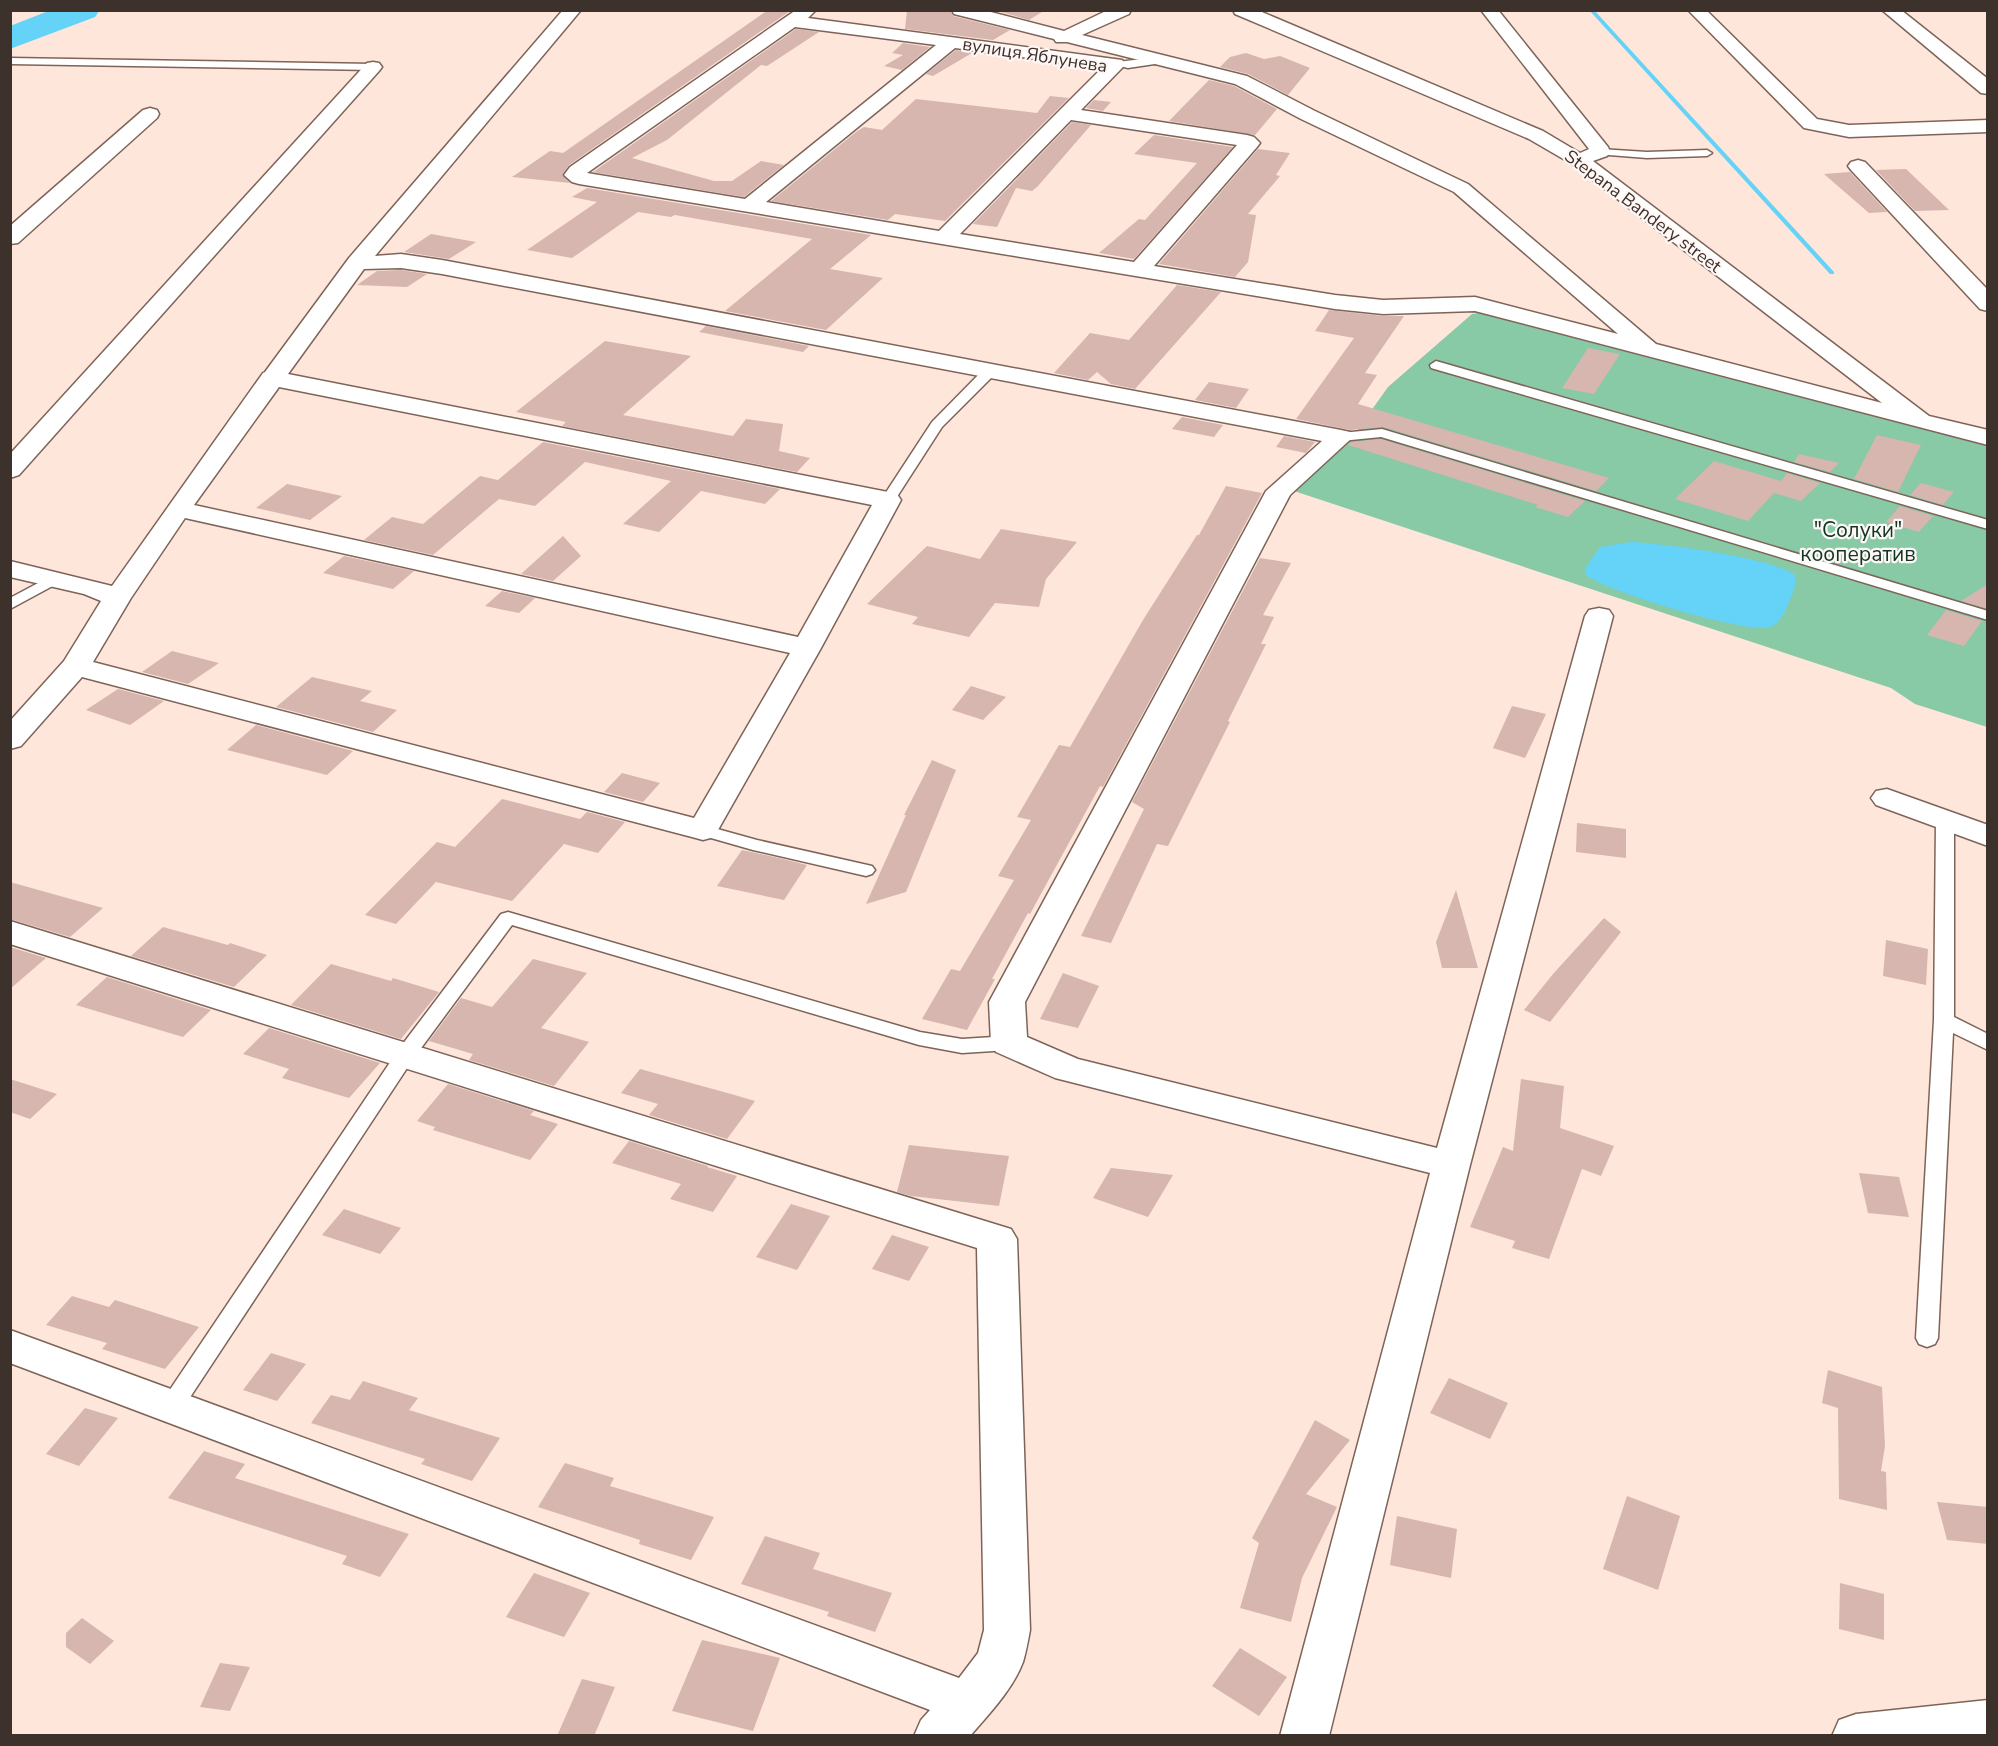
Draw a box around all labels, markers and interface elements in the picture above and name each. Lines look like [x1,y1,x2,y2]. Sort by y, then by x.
street label: вулиця Яблунева [961,32,1109,78]
street label: Stepana Bandery street [1560,144,1727,278]
park label: "Солуки" кооператив [1800,516,1916,568]

